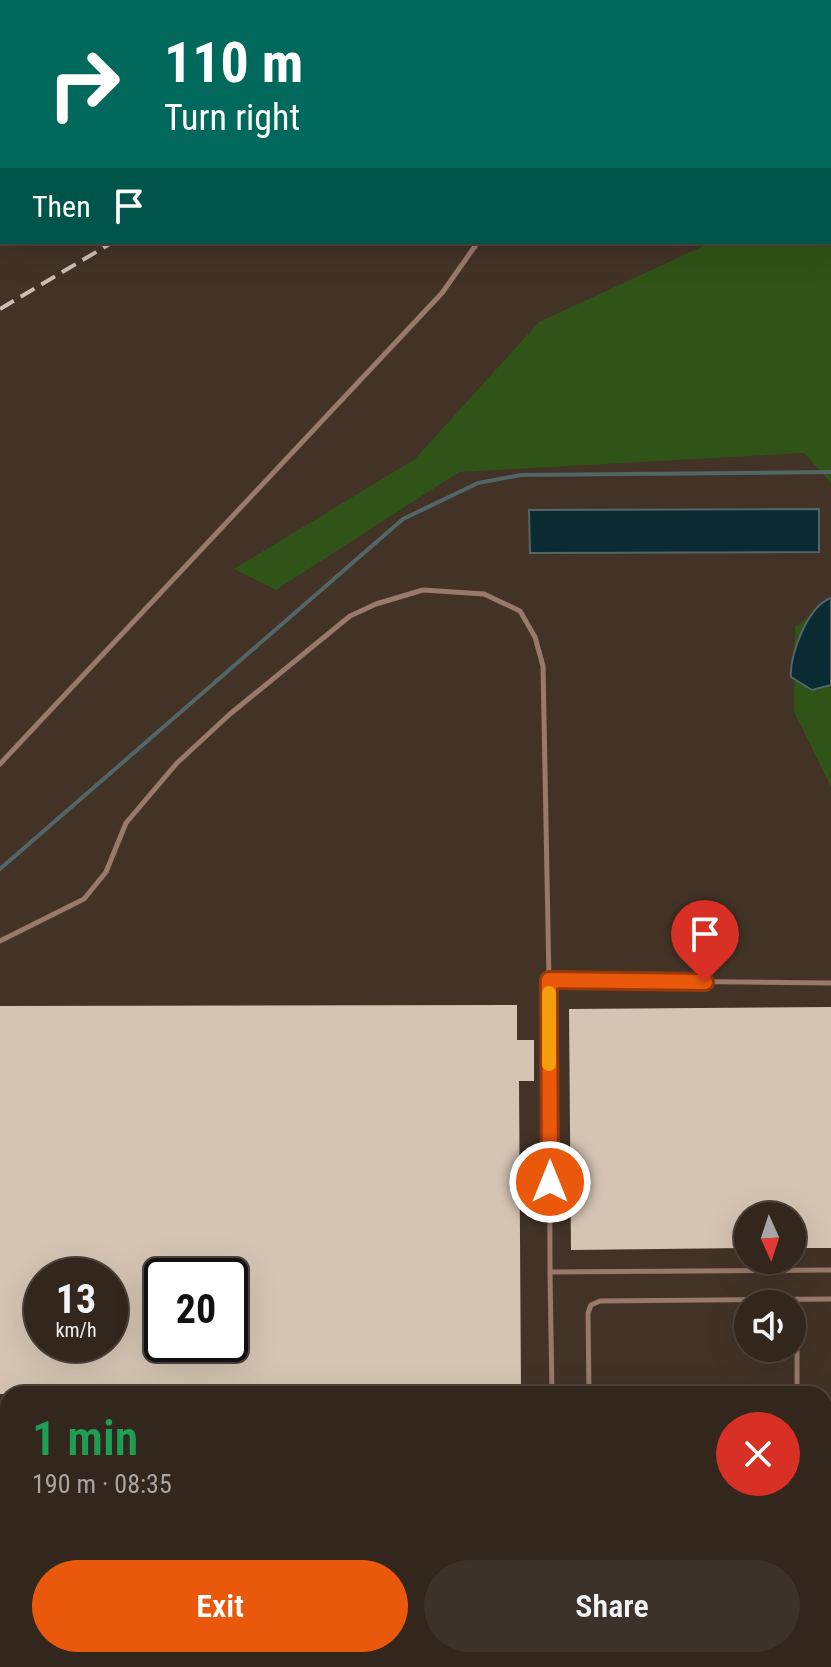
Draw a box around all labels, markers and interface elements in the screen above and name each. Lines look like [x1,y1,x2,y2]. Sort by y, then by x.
text: 110 m [164,30,303,96]
icon: right [32,32,136,136]
text: Turn right [164,97,300,139]
icon: arrive [107,184,151,228]
text: Then [32,189,91,224]
pin [671,900,739,982]
icon: arrive [683,912,727,956]
position arrow [508,1140,592,1224]
north arrow [734,1202,806,1274]
map controls [734,1202,806,1362]
speed limit sign: 20 [144,1258,248,1362]
text: 13 [56,1276,96,1323]
button: sound [734,1290,806,1362]
text: km/h [55,1318,97,1342]
text: 1 min [32,1410,138,1467]
button: close [716,1412,800,1496]
text: 190 m · 08:35 [32,1469,172,1499]
button: Exit [32,1560,408,1652]
button: Share [424,1560,800,1652]

